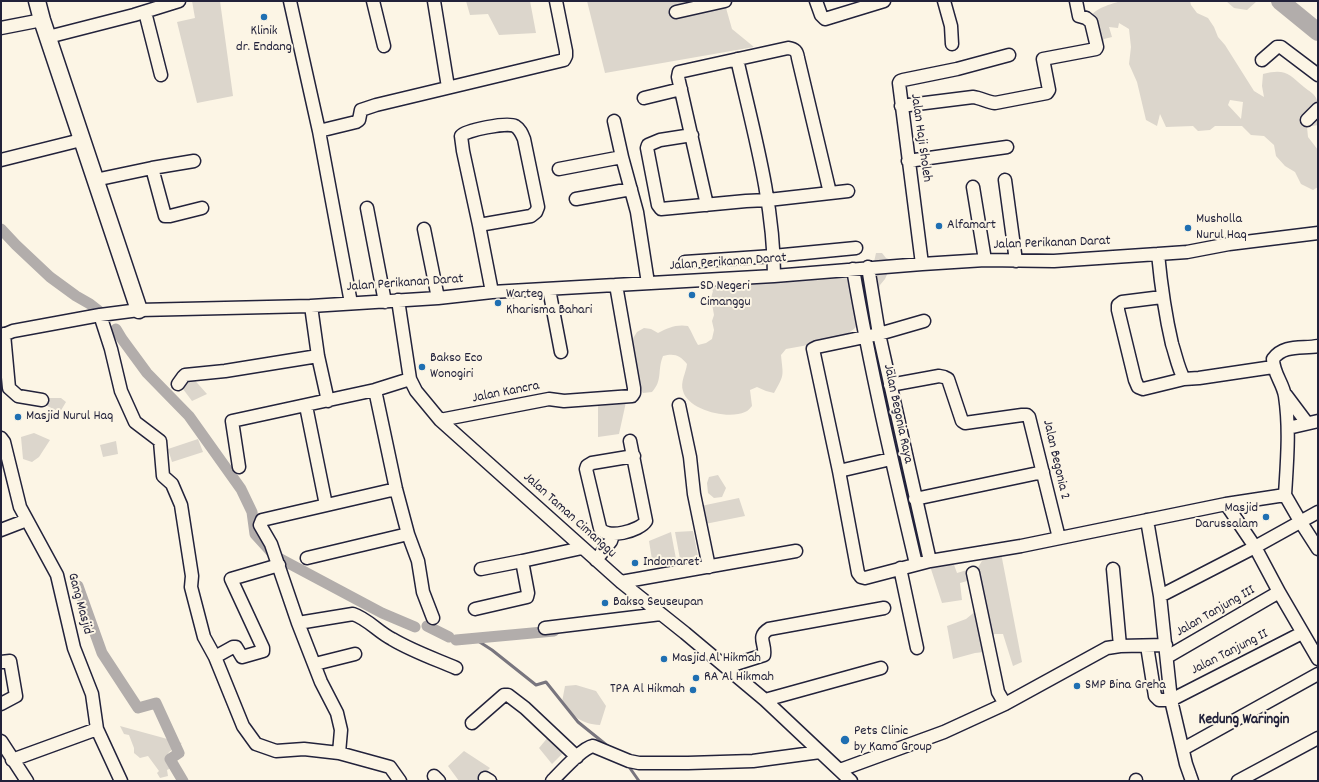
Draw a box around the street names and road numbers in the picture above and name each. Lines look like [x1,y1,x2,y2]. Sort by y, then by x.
street label: Jalan Haji Sholeh [905,93,935,183]
street label: Jalan Perikanan Darat [993,234,1111,254]
street label: Jalan Perikanan Darat [669,251,787,275]
street label: Jalan Perikanan Darat [346,272,464,296]
street label: Jalan Begonia Raya [878,363,916,465]
street label: Jalan Kancra [471,378,541,408]
street label: Jalan Begonia 2 [1038,418,1072,502]
street label: Jalan Taman Cimanggu [519,470,619,562]
street label: Gang Masjid [63,571,95,637]
street label: Jalan Tanjung III [1174,583,1258,641]
street label: Jalan Tanjung II [1189,626,1271,680]

